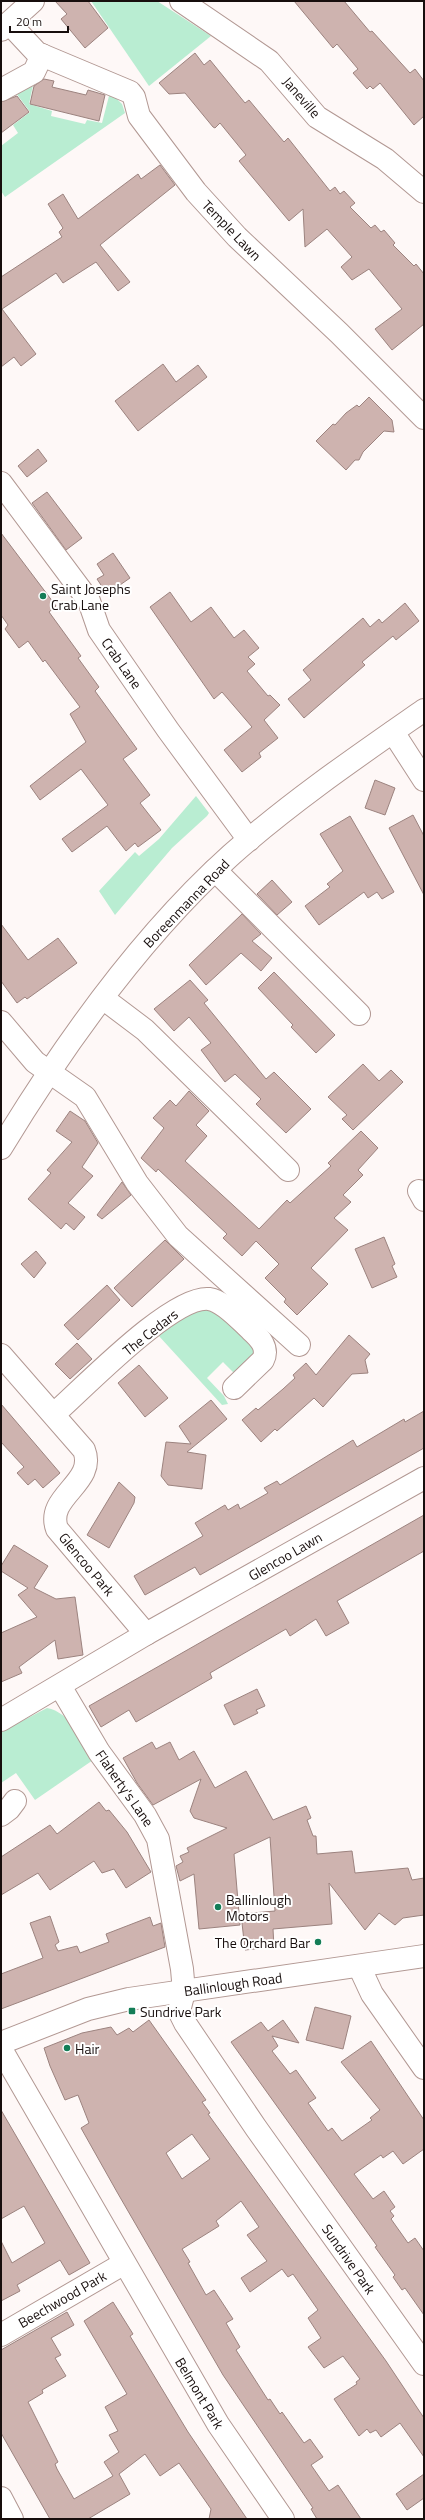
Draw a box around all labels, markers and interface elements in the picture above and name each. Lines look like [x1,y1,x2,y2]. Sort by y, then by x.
scale bar [10,8,68,34]
text: 20 m [16,12,42,31]
street label: Janeville [278,72,326,122]
street label: Temple Lawn [198,195,266,265]
place label: Saint Josephs Crab Lane [51,578,131,615]
marker: Saint Josephs Crab Lane [38,591,48,601]
street label: Crab Lane [97,633,147,693]
street label: Boreenmanna Road [138,854,234,952]
street label: The Cedars [118,1304,182,1360]
street label: Glencoo Lawn [244,1526,326,1586]
street label: Glencoo Park [54,1528,120,1601]
street label: Flaherty's Lane [91,1745,159,1831]
place label: Ballinlough Motors [226,1889,291,1926]
marker: Ballinlough Motors [213,1902,223,1912]
place label: The Orchard Bar [215,1932,310,1953]
marker: The Orchard Bar [313,1937,323,1947]
street label: Ballinlough Road [183,1967,283,2001]
place label: Sundrive Park [140,2001,222,2022]
marker: Sundrive Park [127,2006,137,2016]
place label: Hair [75,2038,100,2059]
marker: Hair [62,2043,72,2053]
street label: Sundrive Park [317,2220,381,2299]
street label: Beechwood Park [14,2265,110,2333]
street label: Belmont Park [170,2353,230,2433]

